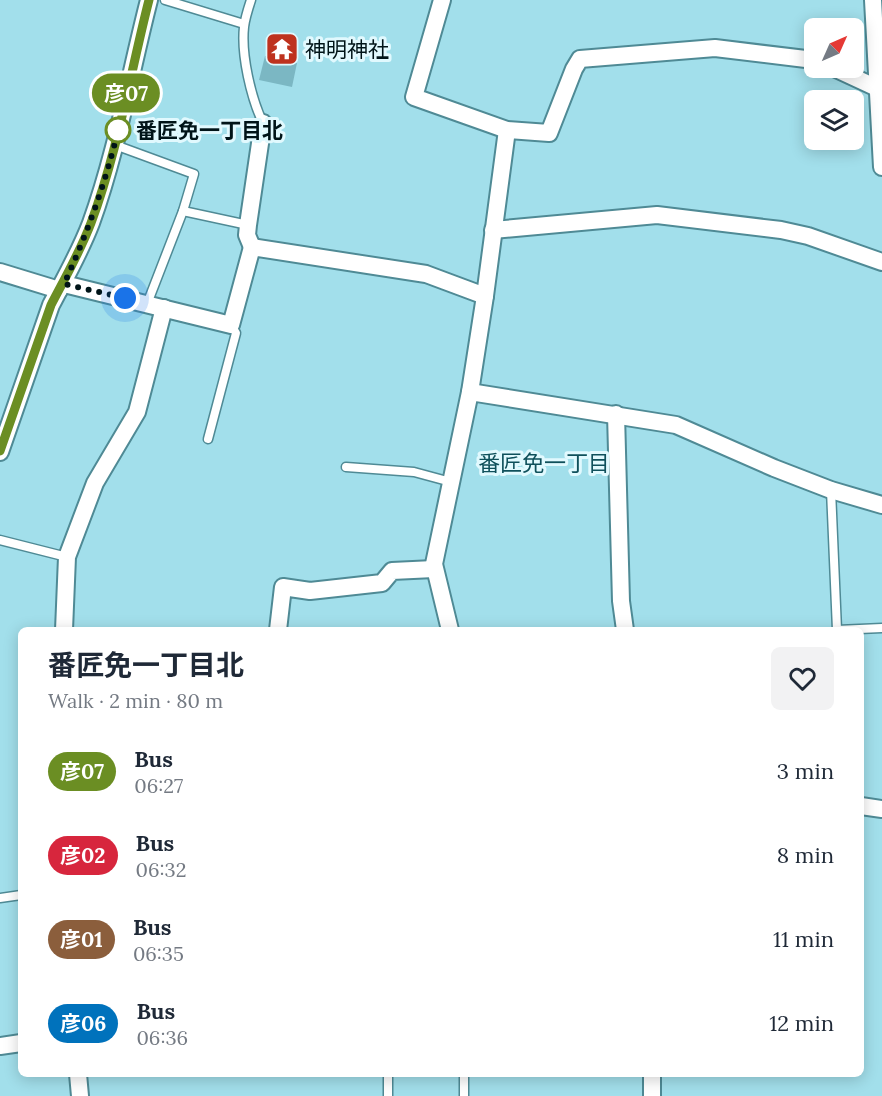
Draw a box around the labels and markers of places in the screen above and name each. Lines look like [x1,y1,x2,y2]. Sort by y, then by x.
temple icon: 神明神社 [264,31,300,67]
place label: 神明神社 [305,36,389,63]
marker: 番匠免一丁目北 [105,117,131,143]
place label: 番匠免一丁目北 [136,117,283,144]

